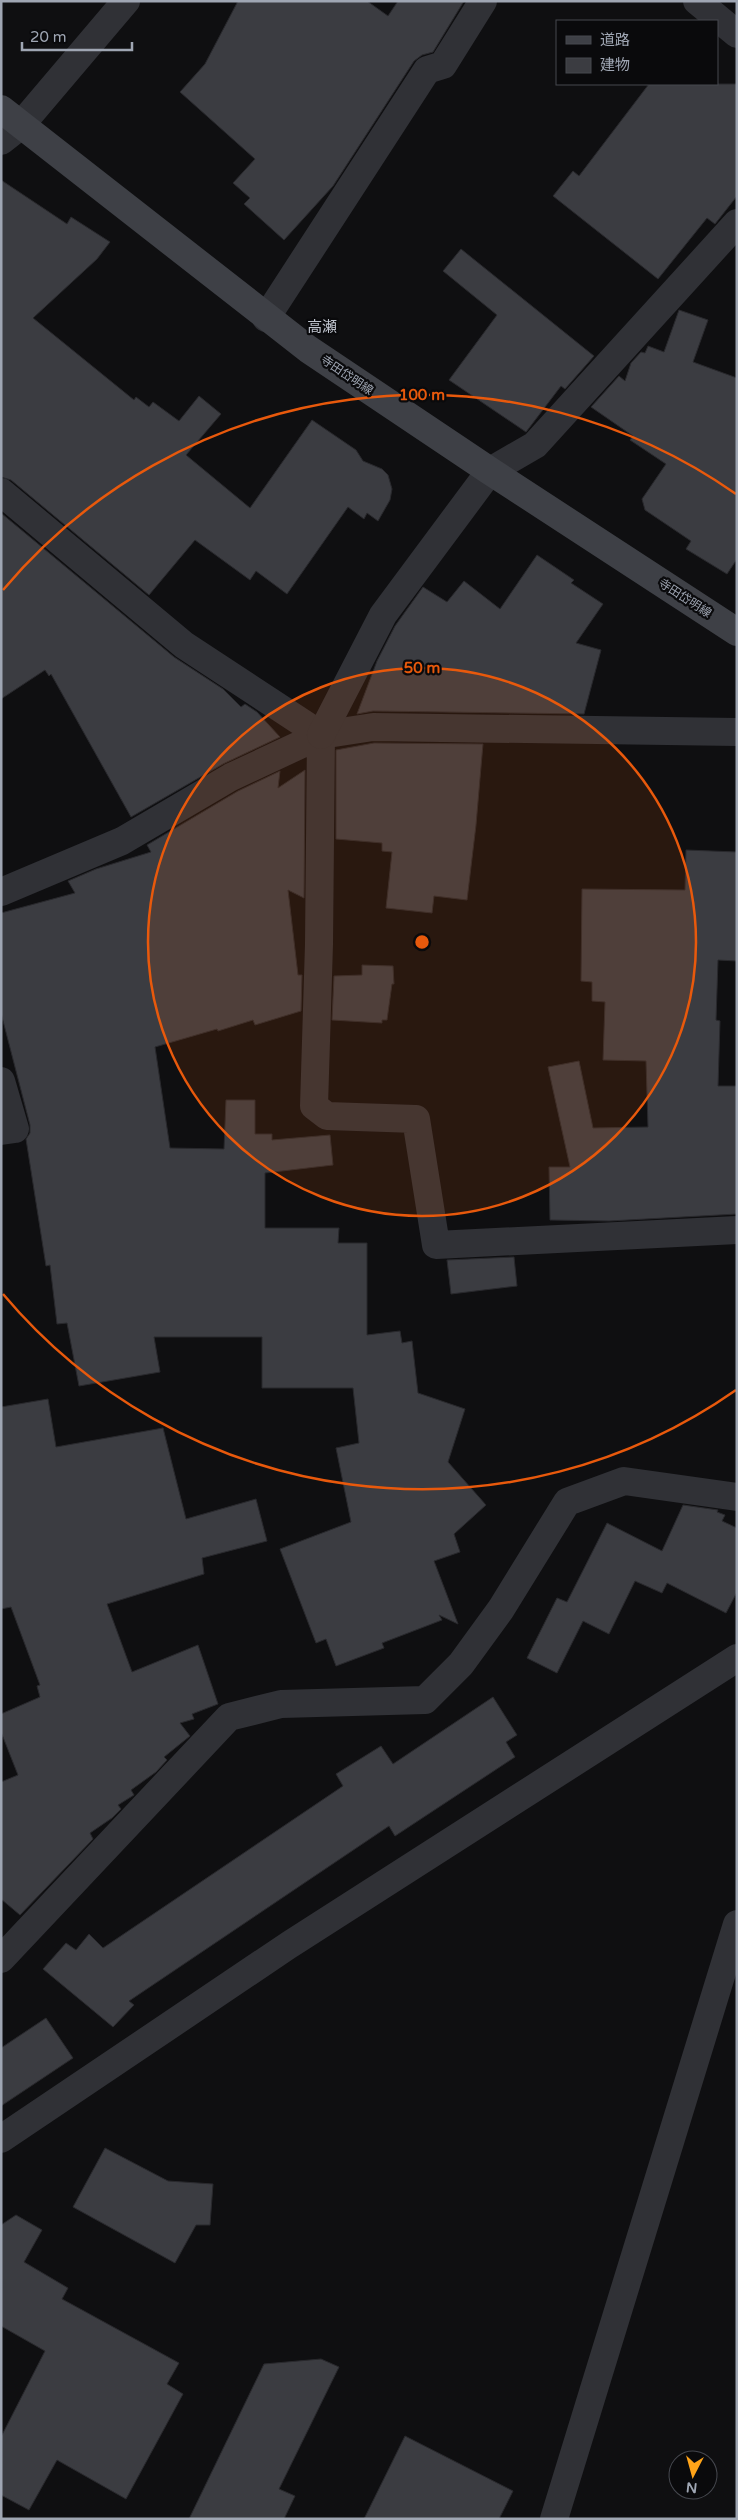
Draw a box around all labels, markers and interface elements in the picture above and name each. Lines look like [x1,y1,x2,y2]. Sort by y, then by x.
scale bar [22,20,132,52]
legend [556,20,718,85]
text: 20 m [30,28,67,46]
text: 道路 [600,31,630,49]
text: 建物 [600,56,630,74]
district label: 高瀬 [307,318,337,336]
street label: 寺田岱明線 [318,352,376,398]
text: 100 m [399,386,445,404]
street label: 寺田岱明線 [656,576,714,620]
text: 50 m [404,659,440,677]
centre of rings [413,933,431,951]
north arrow [668,2450,718,2500]
text: N [685,2478,698,2496]

